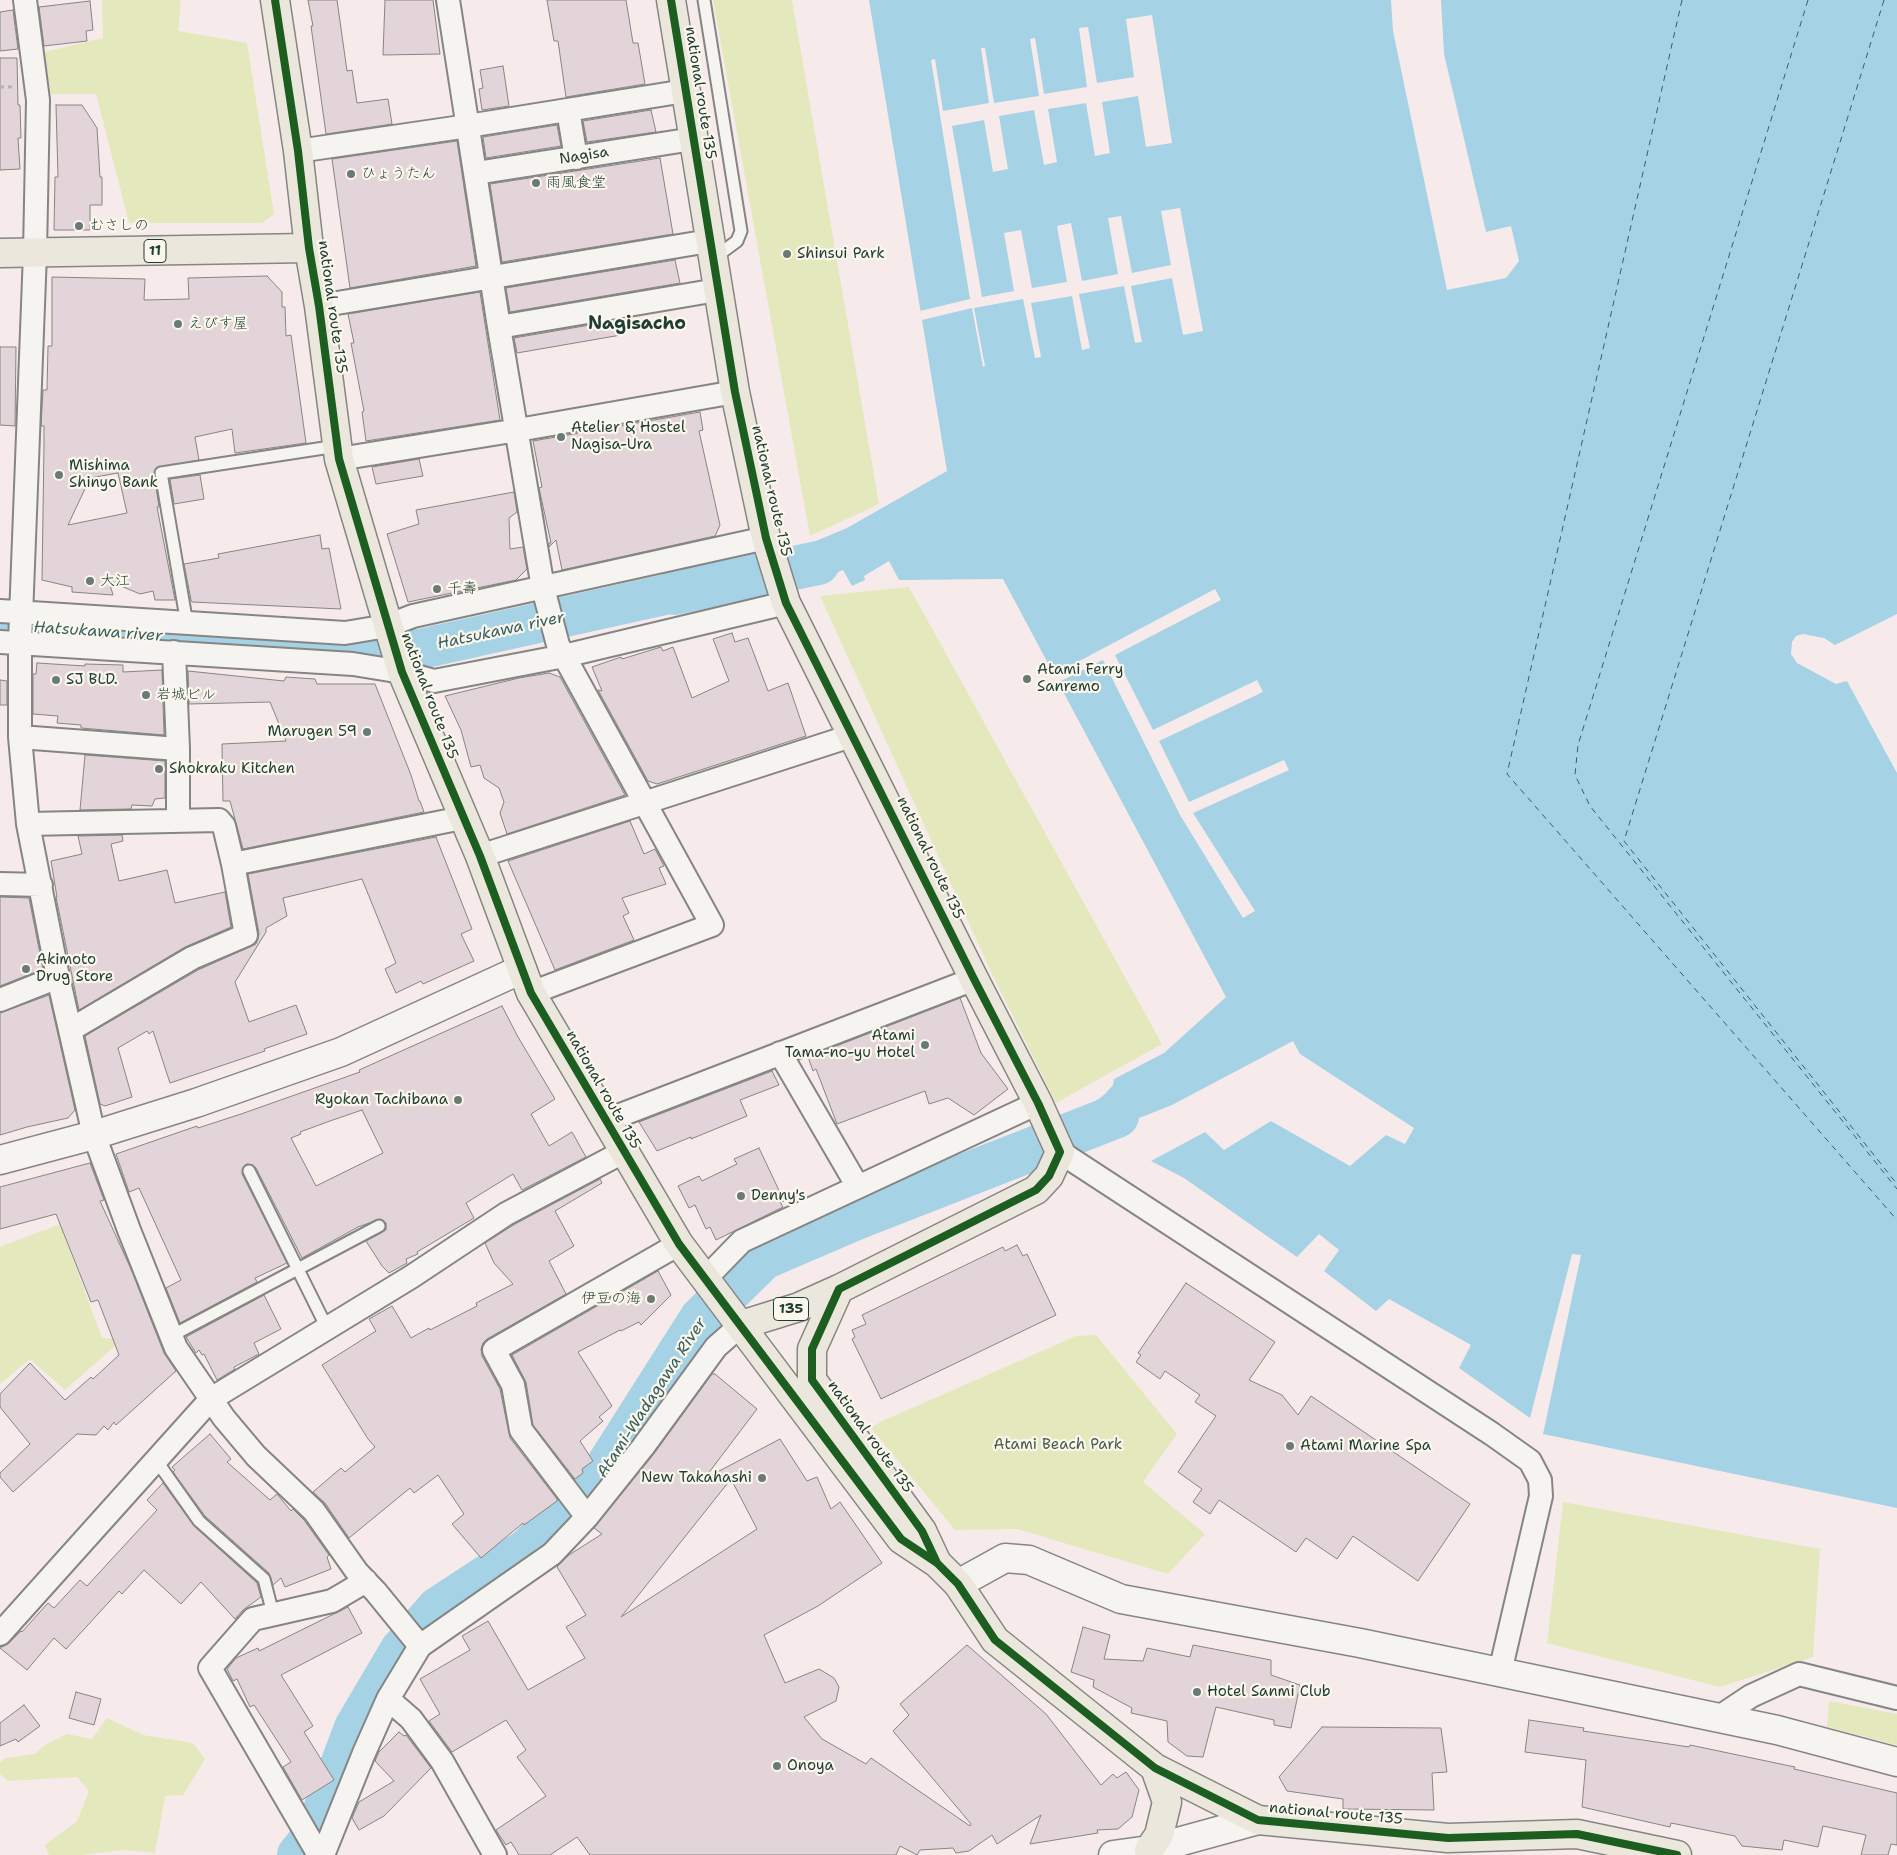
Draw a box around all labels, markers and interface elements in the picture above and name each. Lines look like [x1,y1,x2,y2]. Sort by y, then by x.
street label: national route 135 [681,25,719,161]
street label: Nagisa [558,143,610,169]
place label: ひょうたん [361,165,436,183]
marker: ひょうたん [345,168,357,180]
place label: 雨風食堂 [546,174,606,192]
marker: 雨風食堂 [530,177,542,189]
place label: むさしの [89,217,149,235]
marker: むさしの [73,220,85,232]
street label: national route 135 [314,239,350,375]
road number: 11 [144,240,166,262]
place label: Shinsui Park [797,245,885,263]
marker: Shinsui Park [781,248,793,260]
district label: Nagisacho [588,313,686,335]
place label: えびす屋 [188,315,248,333]
marker: えびす屋 [172,318,184,330]
place label: Atelier & Hostel Nagisa-Ura [571,419,686,454]
street label: national route 135 [747,424,795,558]
marker: Atelier & Hostel Nagisa-Ura [555,431,567,443]
place label: Mishima Shinyo Bank [69,457,158,492]
marker: Mishima Shinyo Bank [53,469,65,481]
place label: 大江 [100,572,130,590]
marker: 大江 [84,575,96,587]
place label: 千壽 [447,580,477,598]
marker: 千壽 [431,583,443,595]
water label: Hatsukawa river [436,608,566,654]
water label: Hatsukawa river [33,618,163,646]
street label: national route 135 [397,630,461,762]
place label: Atami Ferry Sanremo [1037,661,1123,696]
place label: SJ BLD. [66,671,118,689]
marker: Atami Ferry Sanremo [1021,673,1033,685]
marker: SJ BLD. [50,674,62,686]
place label: 岩城ビル [156,686,216,704]
marker: 岩城ビル [140,689,152,701]
place label: Marugen 59 [267,723,357,741]
marker: Marugen 59 [361,726,373,738]
place label: Shokraku Kitchen [169,760,295,778]
marker: Shokraku Kitchen [153,763,165,775]
street label: national route 135 [892,794,968,922]
place label: Akimoto Drug Store [36,951,113,986]
marker: Akimoto Drug Store [20,963,32,975]
street label: national route 135 [562,1027,644,1153]
place label: Atami Tama-no-yu Hotel [785,1027,915,1062]
marker: Atami Tama-no-yu Hotel [919,1039,931,1051]
place label: Ryokan Tachibana [315,1091,448,1109]
marker: Ryokan Tachibana [452,1094,464,1106]
place label: Denny's [751,1187,806,1205]
marker: Denny's [735,1190,747,1202]
place label: 伊豆の海 [581,1290,641,1308]
marker: 伊豆の海 [645,1293,657,1305]
road number: 135 [774,1298,808,1320]
water label: Atami-Wadagawa River [593,1314,711,1482]
street label: national route 135 [823,1377,917,1497]
park label: Atami Beach Park [994,1436,1122,1454]
place label: Atami Marine Spa [1300,1437,1431,1455]
marker: Atami Marine Spa [1284,1440,1296,1452]
place label: New Takahashi [641,1469,752,1487]
marker: New Takahashi [756,1472,768,1484]
place label: Hotel Sanmi Club [1207,1683,1331,1701]
marker: Hotel Sanmi Club [1191,1686,1203,1698]
place label: Onoya [787,1757,834,1775]
marker: Onoya [771,1760,783,1772]
street label: national route 135 [1268,1799,1404,1829]

